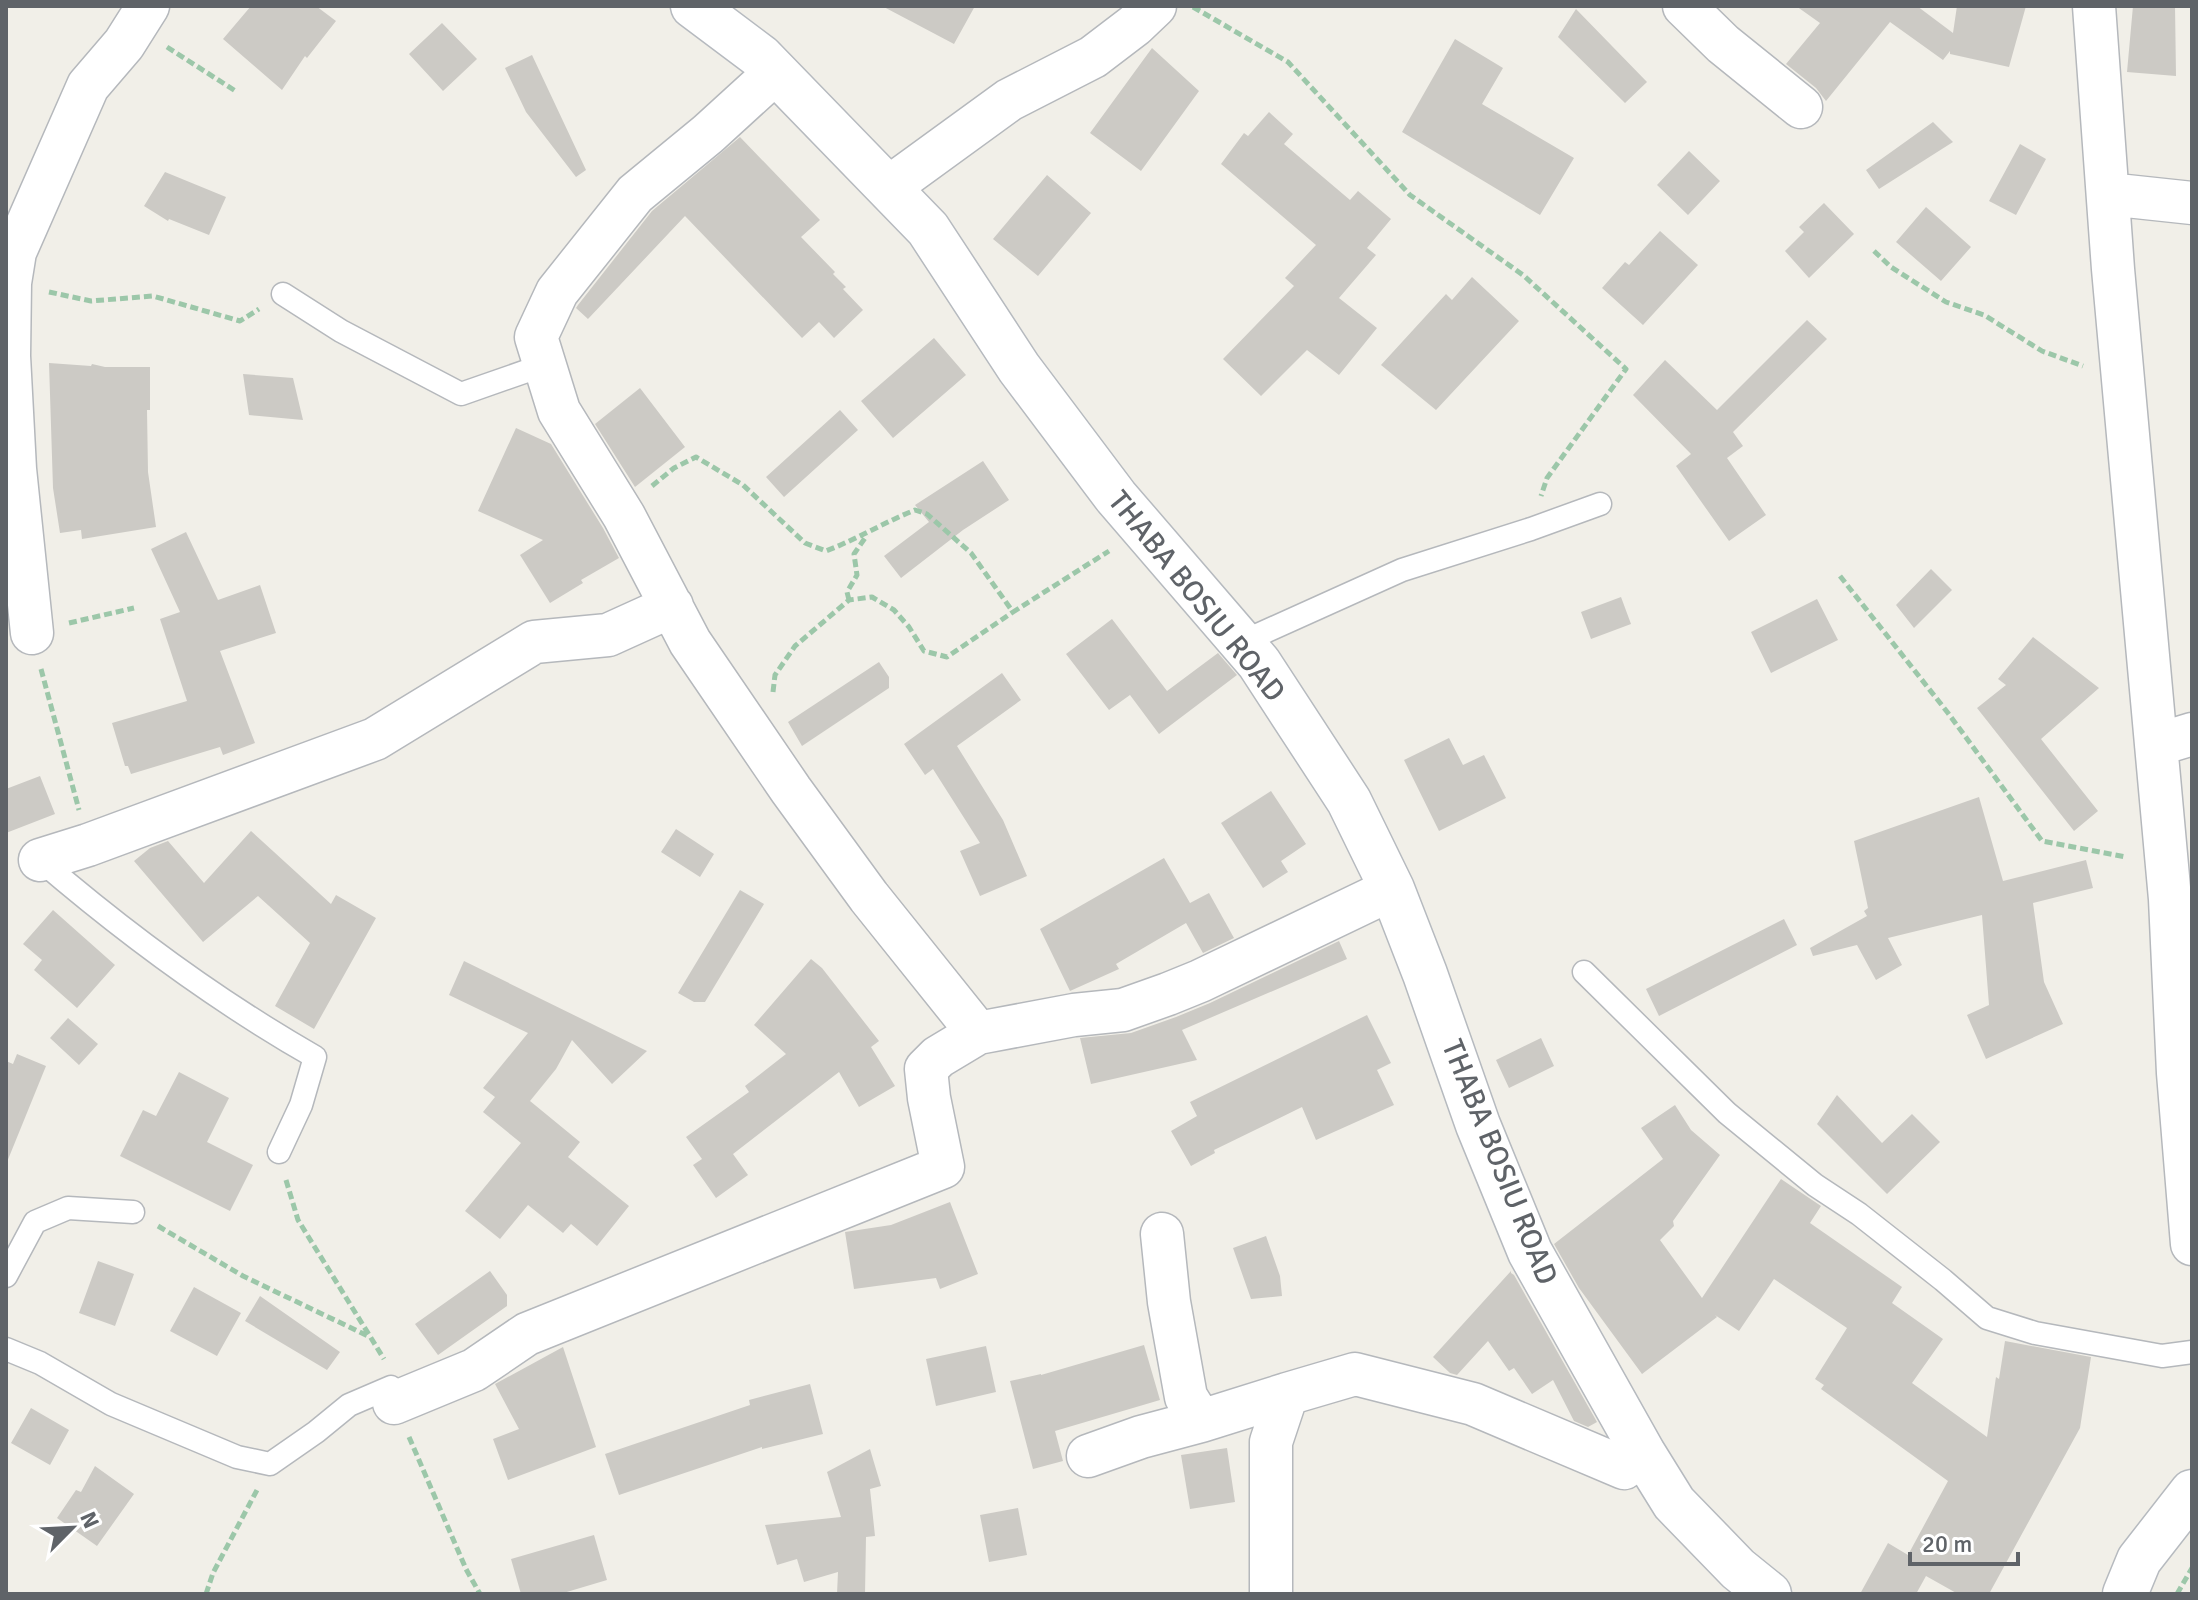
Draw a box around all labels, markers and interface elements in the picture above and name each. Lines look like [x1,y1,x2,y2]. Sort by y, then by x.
street label: THABA BOSIU ROAD [1100,483,1293,709]
street label: THABA BOSIU ROAD [1434,1034,1566,1290]
north arrow [32,1488,112,1568]
text: N [74,1508,105,1533]
scale bar [1910,1516,2018,1566]
text: 20 m [1922,1529,1972,1559]

